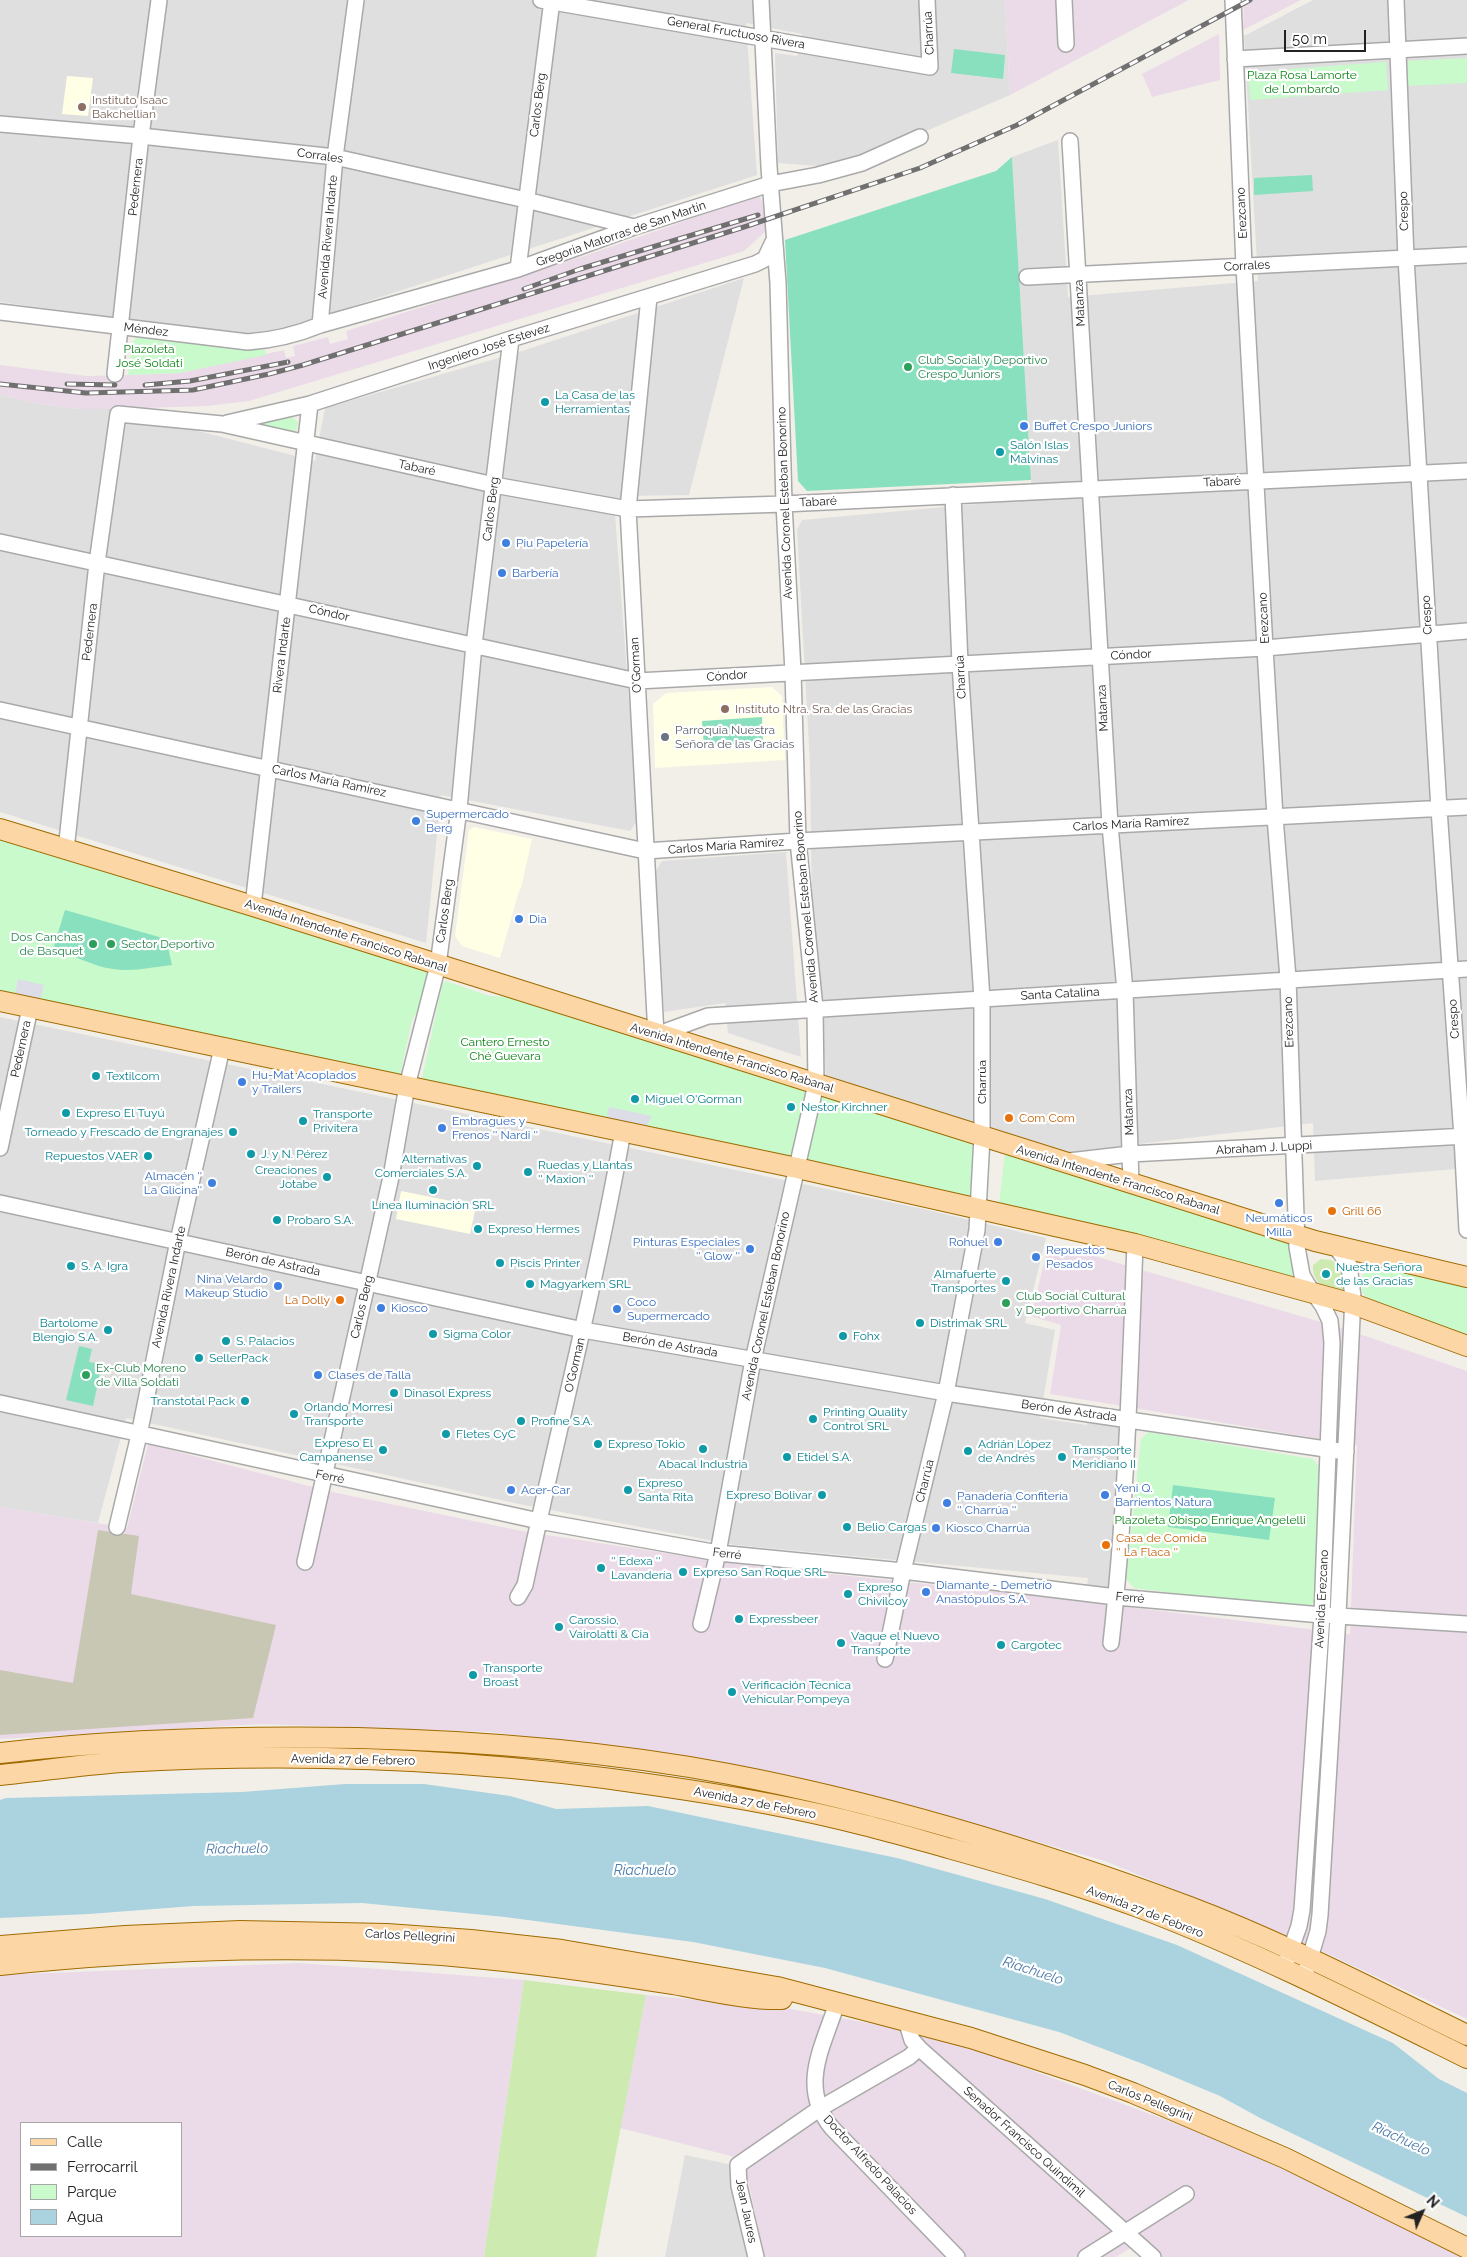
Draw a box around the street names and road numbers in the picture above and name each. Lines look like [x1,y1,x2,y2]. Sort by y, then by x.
street label: Charrúa [921,11,937,55]
street label: General Fructuoso Rivera [666,14,806,52]
street label: Carlos Berg [527,72,549,138]
street label: Corrales [296,146,344,166]
street label: Pedernera [126,157,146,217]
street label: Avenida Rivera Indarte [315,175,341,299]
street label: Erezcano [1233,187,1251,239]
street label: Crespo [1396,191,1412,231]
street label: Gregoria Matorras de San Martín [534,198,708,270]
street label: Corrales [1223,258,1271,274]
street label: Matanza [1072,279,1088,327]
street label: Méndez [123,320,169,340]
street label: Ingeniero José Estevez [426,321,552,373]
street label: Avenida Coronel Esteban Bonorino [774,406,796,600]
street label: Tabaré [397,457,437,479]
street label: Tabaré [1203,474,1241,490]
street label: Carlos Berg [480,476,502,542]
street label: Tabaré [799,494,837,510]
street label: Erezcano [1255,592,1273,644]
street label: Crespo [1419,595,1435,635]
street label: Cóndor [307,601,351,625]
street label: Pedernera [79,602,101,662]
street label: Rivera Indarte [270,616,294,694]
street label: O'Gorman [627,637,645,693]
street label: Cóndor [1110,647,1152,663]
street label: Charrúa [953,655,969,699]
street label: Cóndor [706,667,748,685]
street label: Matanza [1095,684,1111,732]
street label: Carlos María Ramírez [271,762,387,800]
street label: Avenida Coronel Esteban Bonorino [790,810,822,1004]
street label: Carlos María Ramírez [1072,814,1190,834]
street label: Carlos María Ramírez [667,835,785,857]
street label: Carlos Berg [433,878,457,944]
street label: Avenida Intendente Francisco Rabanal [243,896,449,976]
street label: Santa Catalina [1020,985,1100,1003]
street label: Erezcano [1281,996,1297,1048]
street label: Crespo [1445,999,1463,1039]
street label: Pedernera [8,1019,34,1079]
street label: Avenida Intendente Francisco Rabanal [629,1020,835,1096]
street label: Charrúa [975,1060,989,1104]
street label: Matanza [1121,1088,1137,1136]
street label: Abraham J. Luppi [1215,1138,1313,1158]
street label: Avenida Intendente Francisco Rabanal [1015,1142,1221,1218]
street label: Avenida Coronel Esteban Bonorino [739,1210,793,1402]
street label: Avenida Rivera Indarte [149,1225,189,1349]
street label: Berón de Astrada [224,1245,322,1279]
street label: Carlos Berg [348,1274,376,1340]
street label: Berón de Astrada [621,1330,719,1360]
street label: O'Gorman [562,1336,588,1394]
street label: Berón de Astrada [1020,1397,1118,1425]
street label: Charrúa [913,1458,937,1504]
street label: Ferré [314,1467,346,1487]
street label: Ferré [712,1545,742,1563]
street label: Avenida Erezcano [1312,1549,1332,1649]
street label: Ferré [1115,1590,1145,1606]
street label: Avenida 27 de Febrero [291,1752,415,1768]
street label: Avenida 27 de Febrero [693,1784,817,1822]
street label: Avenida 27 de Febrero [1084,1883,1206,1941]
street label: Carlos Pellegrini [365,1926,455,1946]
street label: Carlos Pellegrini [1106,2077,1194,2125]
street label: Senador Francisco Quindimil [960,2084,1088,2200]
street label: Doctor Alfredo Palacios [820,2112,920,2218]
street label: Jean Jaures [732,2177,760,2245]

